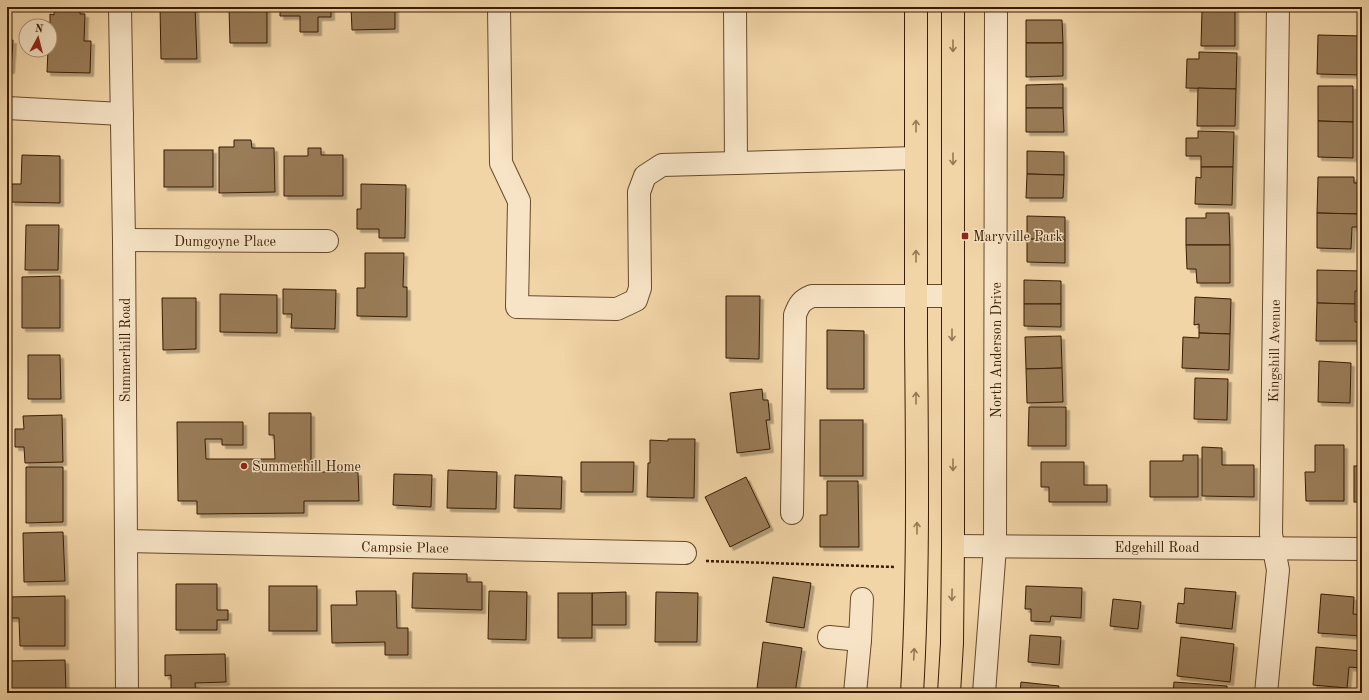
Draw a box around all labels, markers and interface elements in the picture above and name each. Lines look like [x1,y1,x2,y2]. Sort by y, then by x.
north arrow [18,18,58,58]
text: N [34,24,44,36]
one-way arrow [949,39,957,52]
one-way arrow [912,120,920,133]
one-way arrow [949,152,957,165]
place label: Maryville Park [973,230,1063,244]
marker: Maryville Park [960,231,970,241]
street label: Dumgoyne Place [174,235,276,249]
one-way arrow [912,250,920,263]
street label: North Anderson Drive [990,282,1004,418]
street label: Summerhill Road [119,298,133,402]
street label: Kingshill Avenue [1267,299,1283,403]
one-way arrow [948,328,956,341]
one-way arrow [912,392,920,405]
one-way arrow [949,458,957,471]
place label: Summerhill Home [252,460,361,474]
marker: Summerhill Home [239,461,249,471]
one-way arrow [913,522,921,535]
street label: Campsie Place [361,540,449,556]
street label: Edgehill Road [1114,541,1200,555]
one-way arrow [948,588,956,601]
one-way arrow [911,648,918,661]

